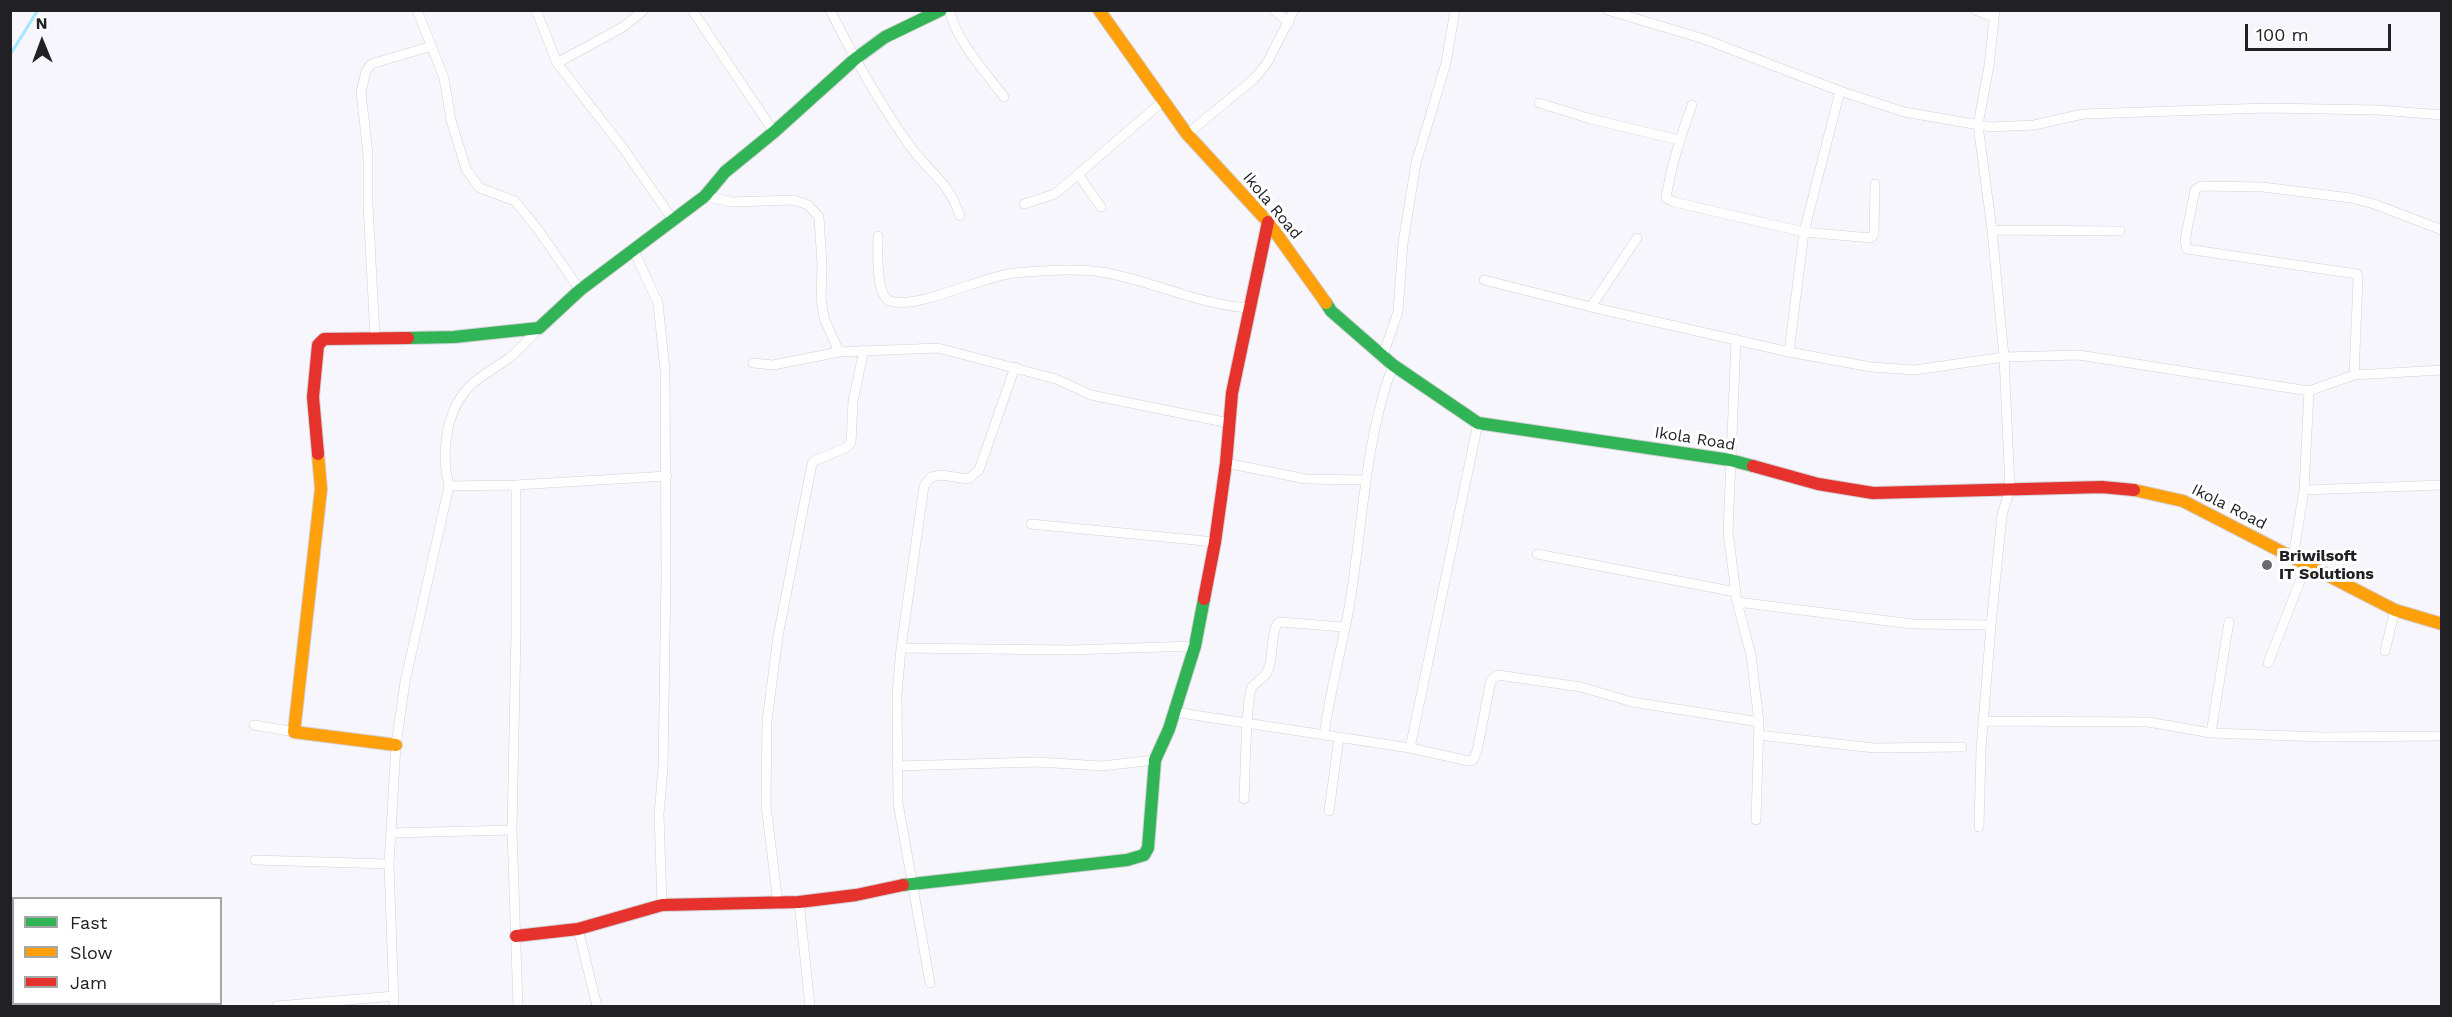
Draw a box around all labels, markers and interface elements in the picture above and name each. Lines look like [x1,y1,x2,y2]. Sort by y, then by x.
north arrow [12,12,72,72]
scale bar [2248,12,2394,50]
text: N [36,14,48,33]
text: 100 m [2256,24,2309,45]
street label: Ikola Road [1238,169,1306,243]
street label: Ikola Road [1653,423,1737,455]
street label: Ikola Road [2188,480,2270,534]
place label: Briwilsoft IT Solutions [2279,546,2374,584]
marker: Briwilsoft IT Solutions [2260,558,2274,572]
legend [12,897,222,1005]
text: Fast [70,912,107,933]
text: Slow [70,942,113,963]
text: Jam [70,972,107,993]

